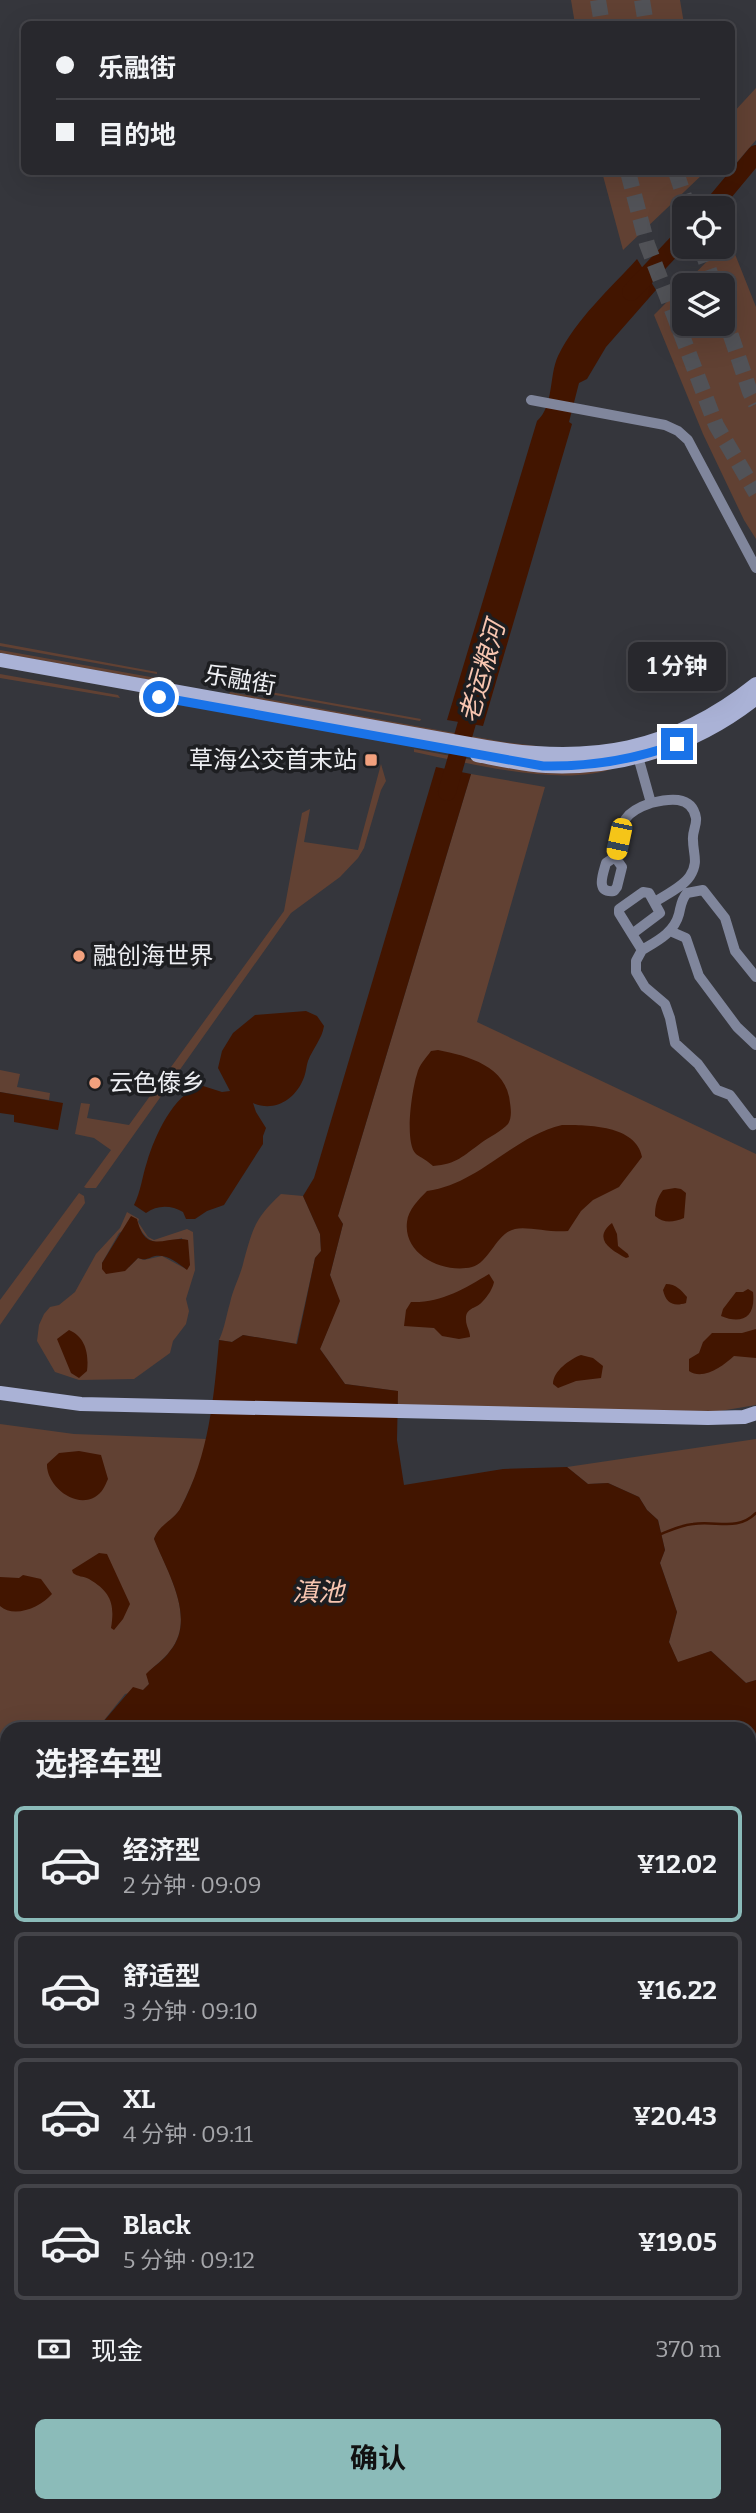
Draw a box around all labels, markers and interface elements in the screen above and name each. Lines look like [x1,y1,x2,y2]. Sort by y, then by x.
text: 乐融街 [98,53,176,84]
text: 目的地 [98,120,176,151]
map controls [672,196,735,336]
button: locate [672,196,735,259]
button: layers [672,273,735,336]
water label: 老运粮河 [453,613,513,726]
callout: 1 分钟 [628,642,726,692]
text: 1 分钟 [647,652,707,680]
street label: 乐融街 [202,660,278,700]
route start [143,681,175,713]
route end [661,728,693,760]
place label: 草海公交首末站 [189,746,357,774]
marker: 草海公交首末站 [363,752,379,768]
car [605,816,634,862]
place label: 融创海世界 [93,942,213,970]
marker: 融创海世界 [71,948,87,964]
place label: 云色傣乡 [109,1069,205,1097]
marker: 云色傣乡 [87,1075,103,1091]
water label: 滇池 [292,1577,347,1608]
text: 选择车型 [35,1745,163,1783]
icon: car [39,1833,102,1896]
text: 经济型 [123,1835,201,1866]
text: ¥12.02 [637,1849,717,1880]
text: 2 分钟 · 09:09 [123,1871,261,1899]
icon: car [39,1959,102,2022]
text: 舒适型 [123,1961,201,1992]
text: ¥16.22 [637,1975,717,2006]
text: 3 分钟 · 09:10 [123,1997,258,2025]
text: XL [123,2084,155,2115]
icon: car [39,2085,102,2148]
text: ¥20.43 [633,2101,717,2132]
text: 4 分钟 · 09:11 [123,2120,253,2148]
text: Black [123,2210,191,2241]
icon: car [39,2211,102,2274]
text: ¥19.05 [638,2227,717,2258]
text: 5 分钟 · 09:12 [123,2246,255,2274]
icon: cash [35,2330,73,2368]
text: 370 m [655,2335,721,2363]
text: 现金 [91,2336,143,2367]
button: 确认 [35,2419,721,2499]

